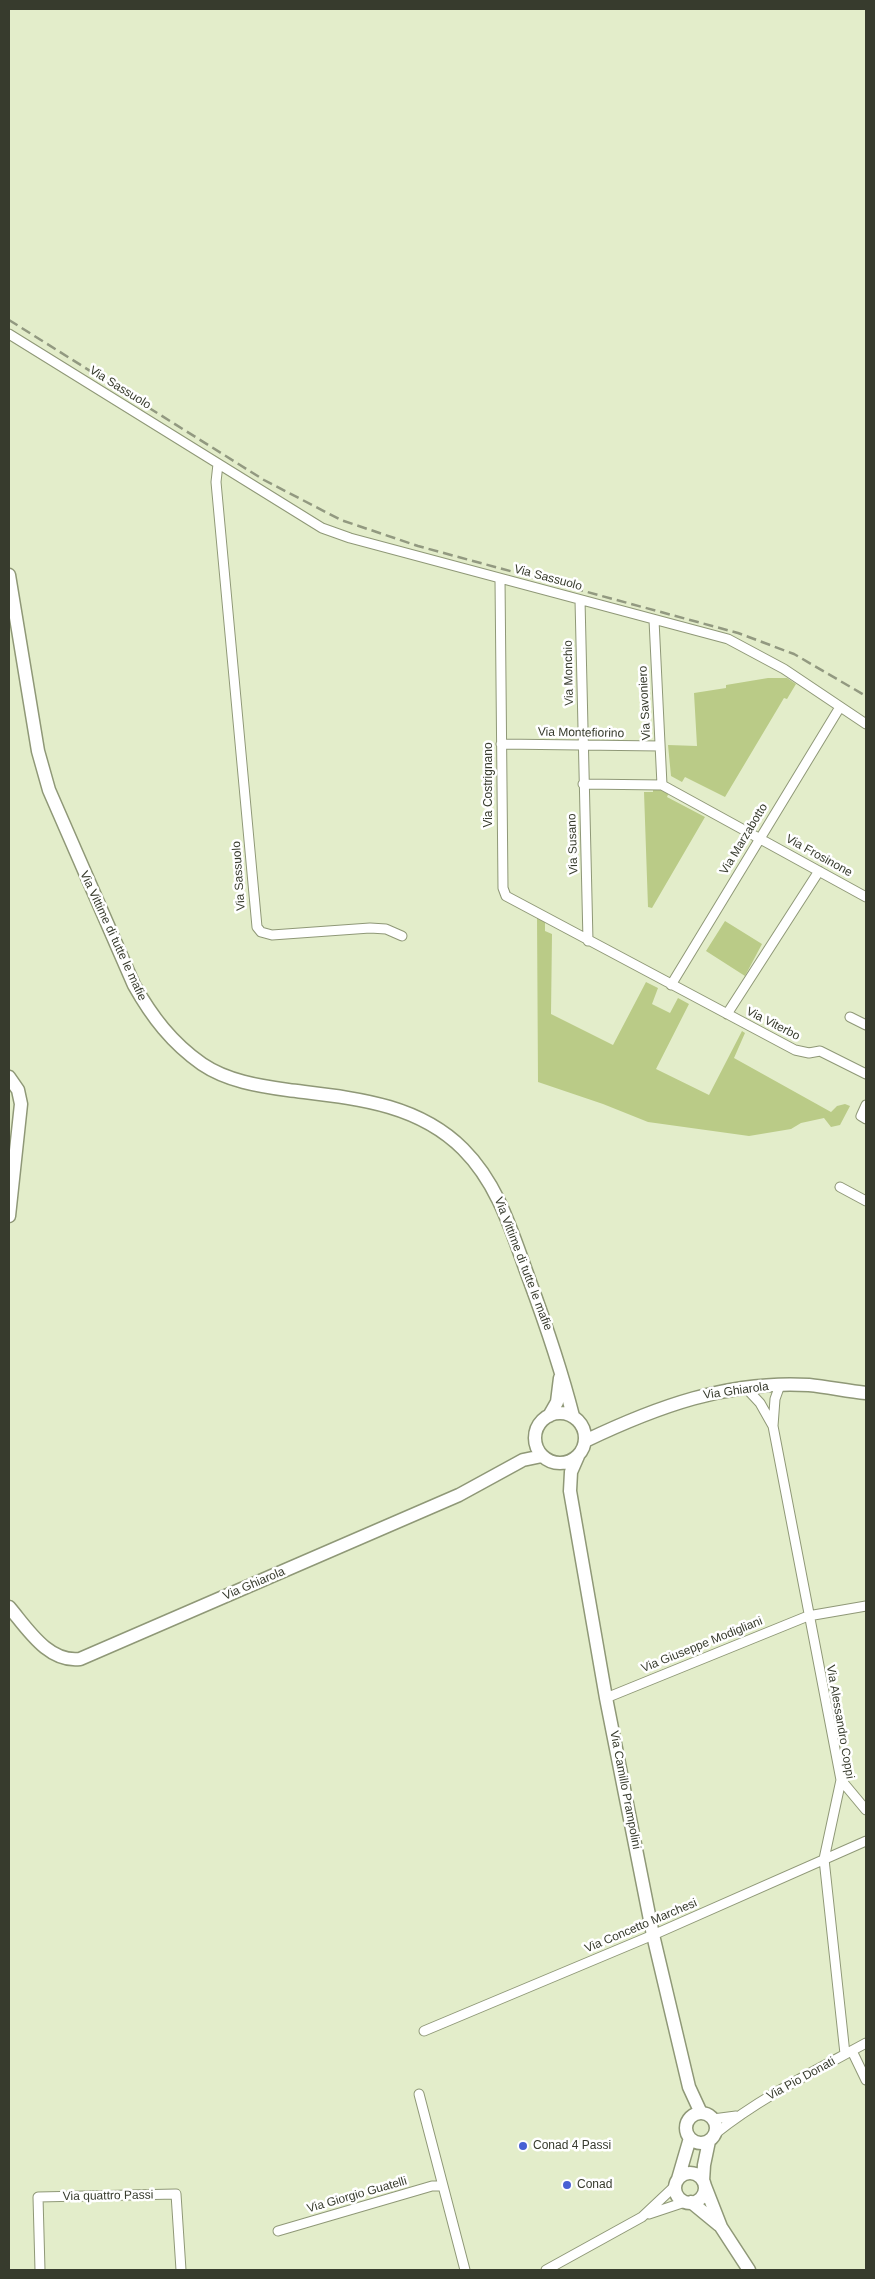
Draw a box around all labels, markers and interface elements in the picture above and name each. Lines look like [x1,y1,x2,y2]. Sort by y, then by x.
street label: Via Sassuolo [87,363,153,413]
street label: Via Sassuolo [512,562,584,594]
street label: Via Monchio [561,640,577,706]
street label: Via Savoniero [636,665,654,741]
street label: Via Montefiorino [538,725,624,741]
street label: Via Costrignano [482,742,496,828]
street label: Via Marzabotto [717,801,771,877]
street label: Via Susano [565,813,581,875]
street label: Via Frosinone [783,832,855,880]
street label: Via Sassuolo [229,841,249,911]
street label: Via Vittime di tutte le mafie [77,869,149,1003]
street label: Via Viterbo [744,1004,802,1044]
street label: Via Vittime di tutte le mafie [491,1195,555,1333]
street label: Via Ghiarola [702,1379,770,1403]
street label: Via Ghiarola [221,1565,287,1603]
street label: Via Giuseppe Modigliani [639,1614,765,1676]
street label: Via Alessandro Coppi [823,1664,857,1780]
street label: Via Camillo Prampolini [606,1729,644,1851]
street label: Via Concetto Marchesi [583,1896,699,1956]
street label: Via Pio Donati [764,2054,838,2104]
place label: Conad 4 Passi [533,2139,611,2153]
marker: Conad 4 Passi [517,2140,529,2152]
street label: Via Giorgio Guatelli [305,2174,409,2216]
place label: Conad [577,2178,612,2192]
marker: Conad [561,2179,573,2191]
street label: Via quattro Passi [63,2188,153,2204]

